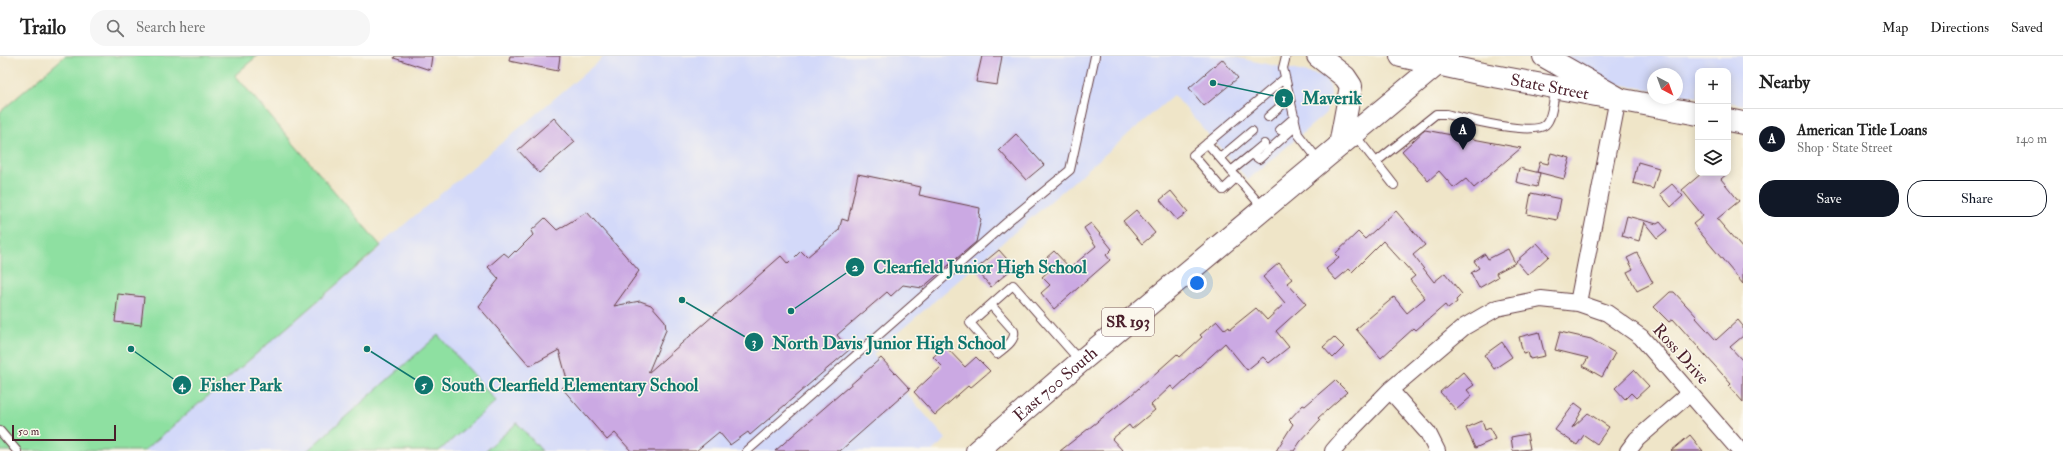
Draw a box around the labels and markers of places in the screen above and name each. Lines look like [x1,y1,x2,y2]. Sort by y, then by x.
callout: Maverik [1274,83,1370,113]
pin: A [1450,117,1476,150]
callout: Clearfield Junior High School [845,252,1095,282]
callout: North Davis Junior High School [744,327,1014,357]
callout: Fisher Park [172,370,290,400]
callout: South Clearfield Elementary School [414,370,706,400]

